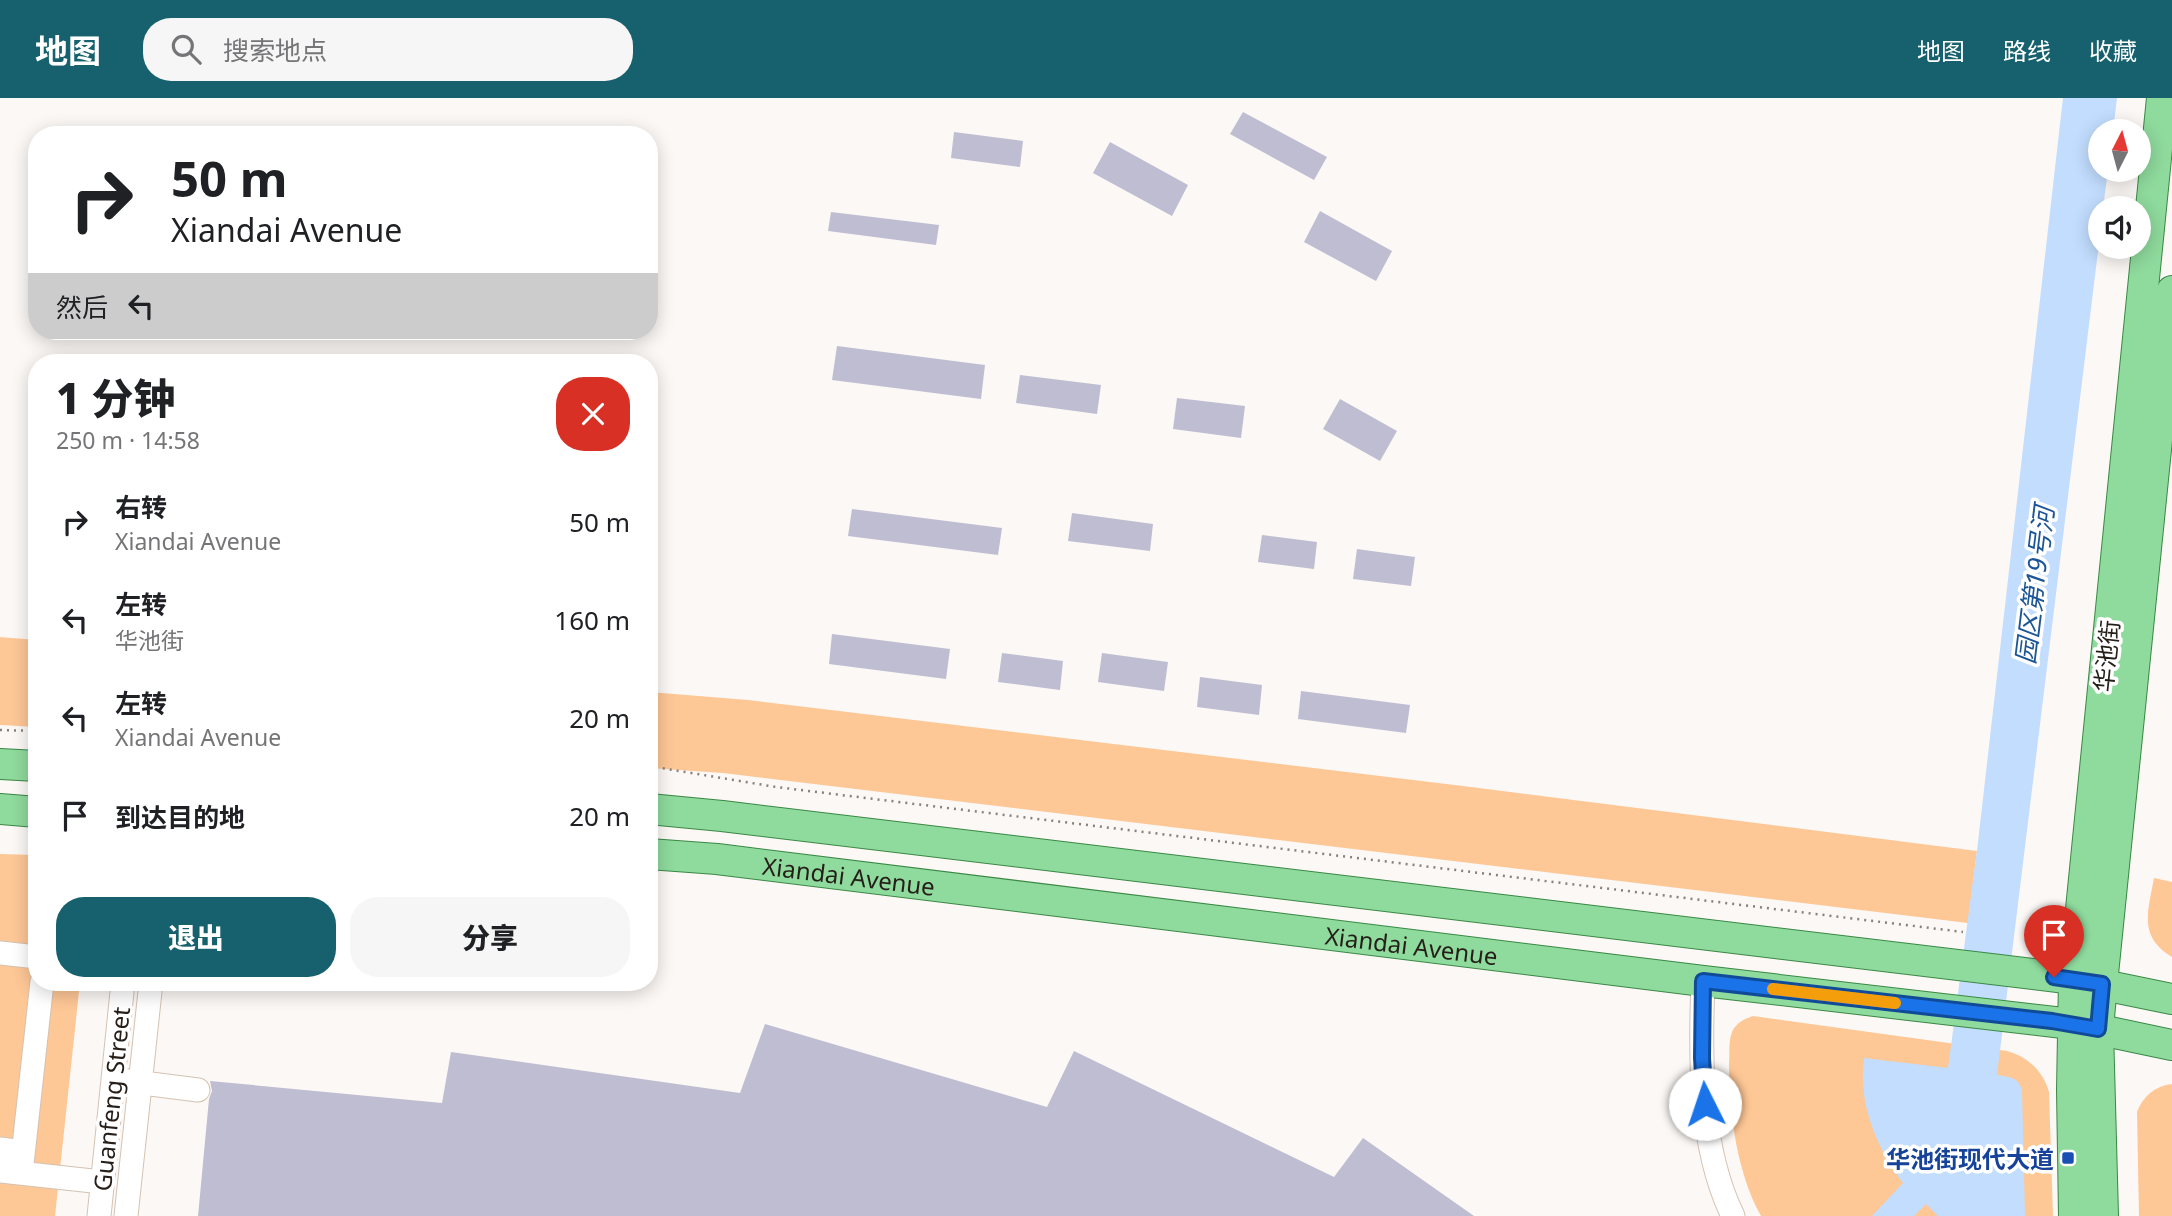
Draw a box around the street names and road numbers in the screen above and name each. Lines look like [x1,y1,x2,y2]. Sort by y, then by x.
street label: 华池街 [2086,618,2126,694]
street label: Xiandai Avenue [761,848,937,902]
street label: Xiandai Avenue [1323,918,1500,972]
street label: Guanfeng Street [85,1005,137,1193]

